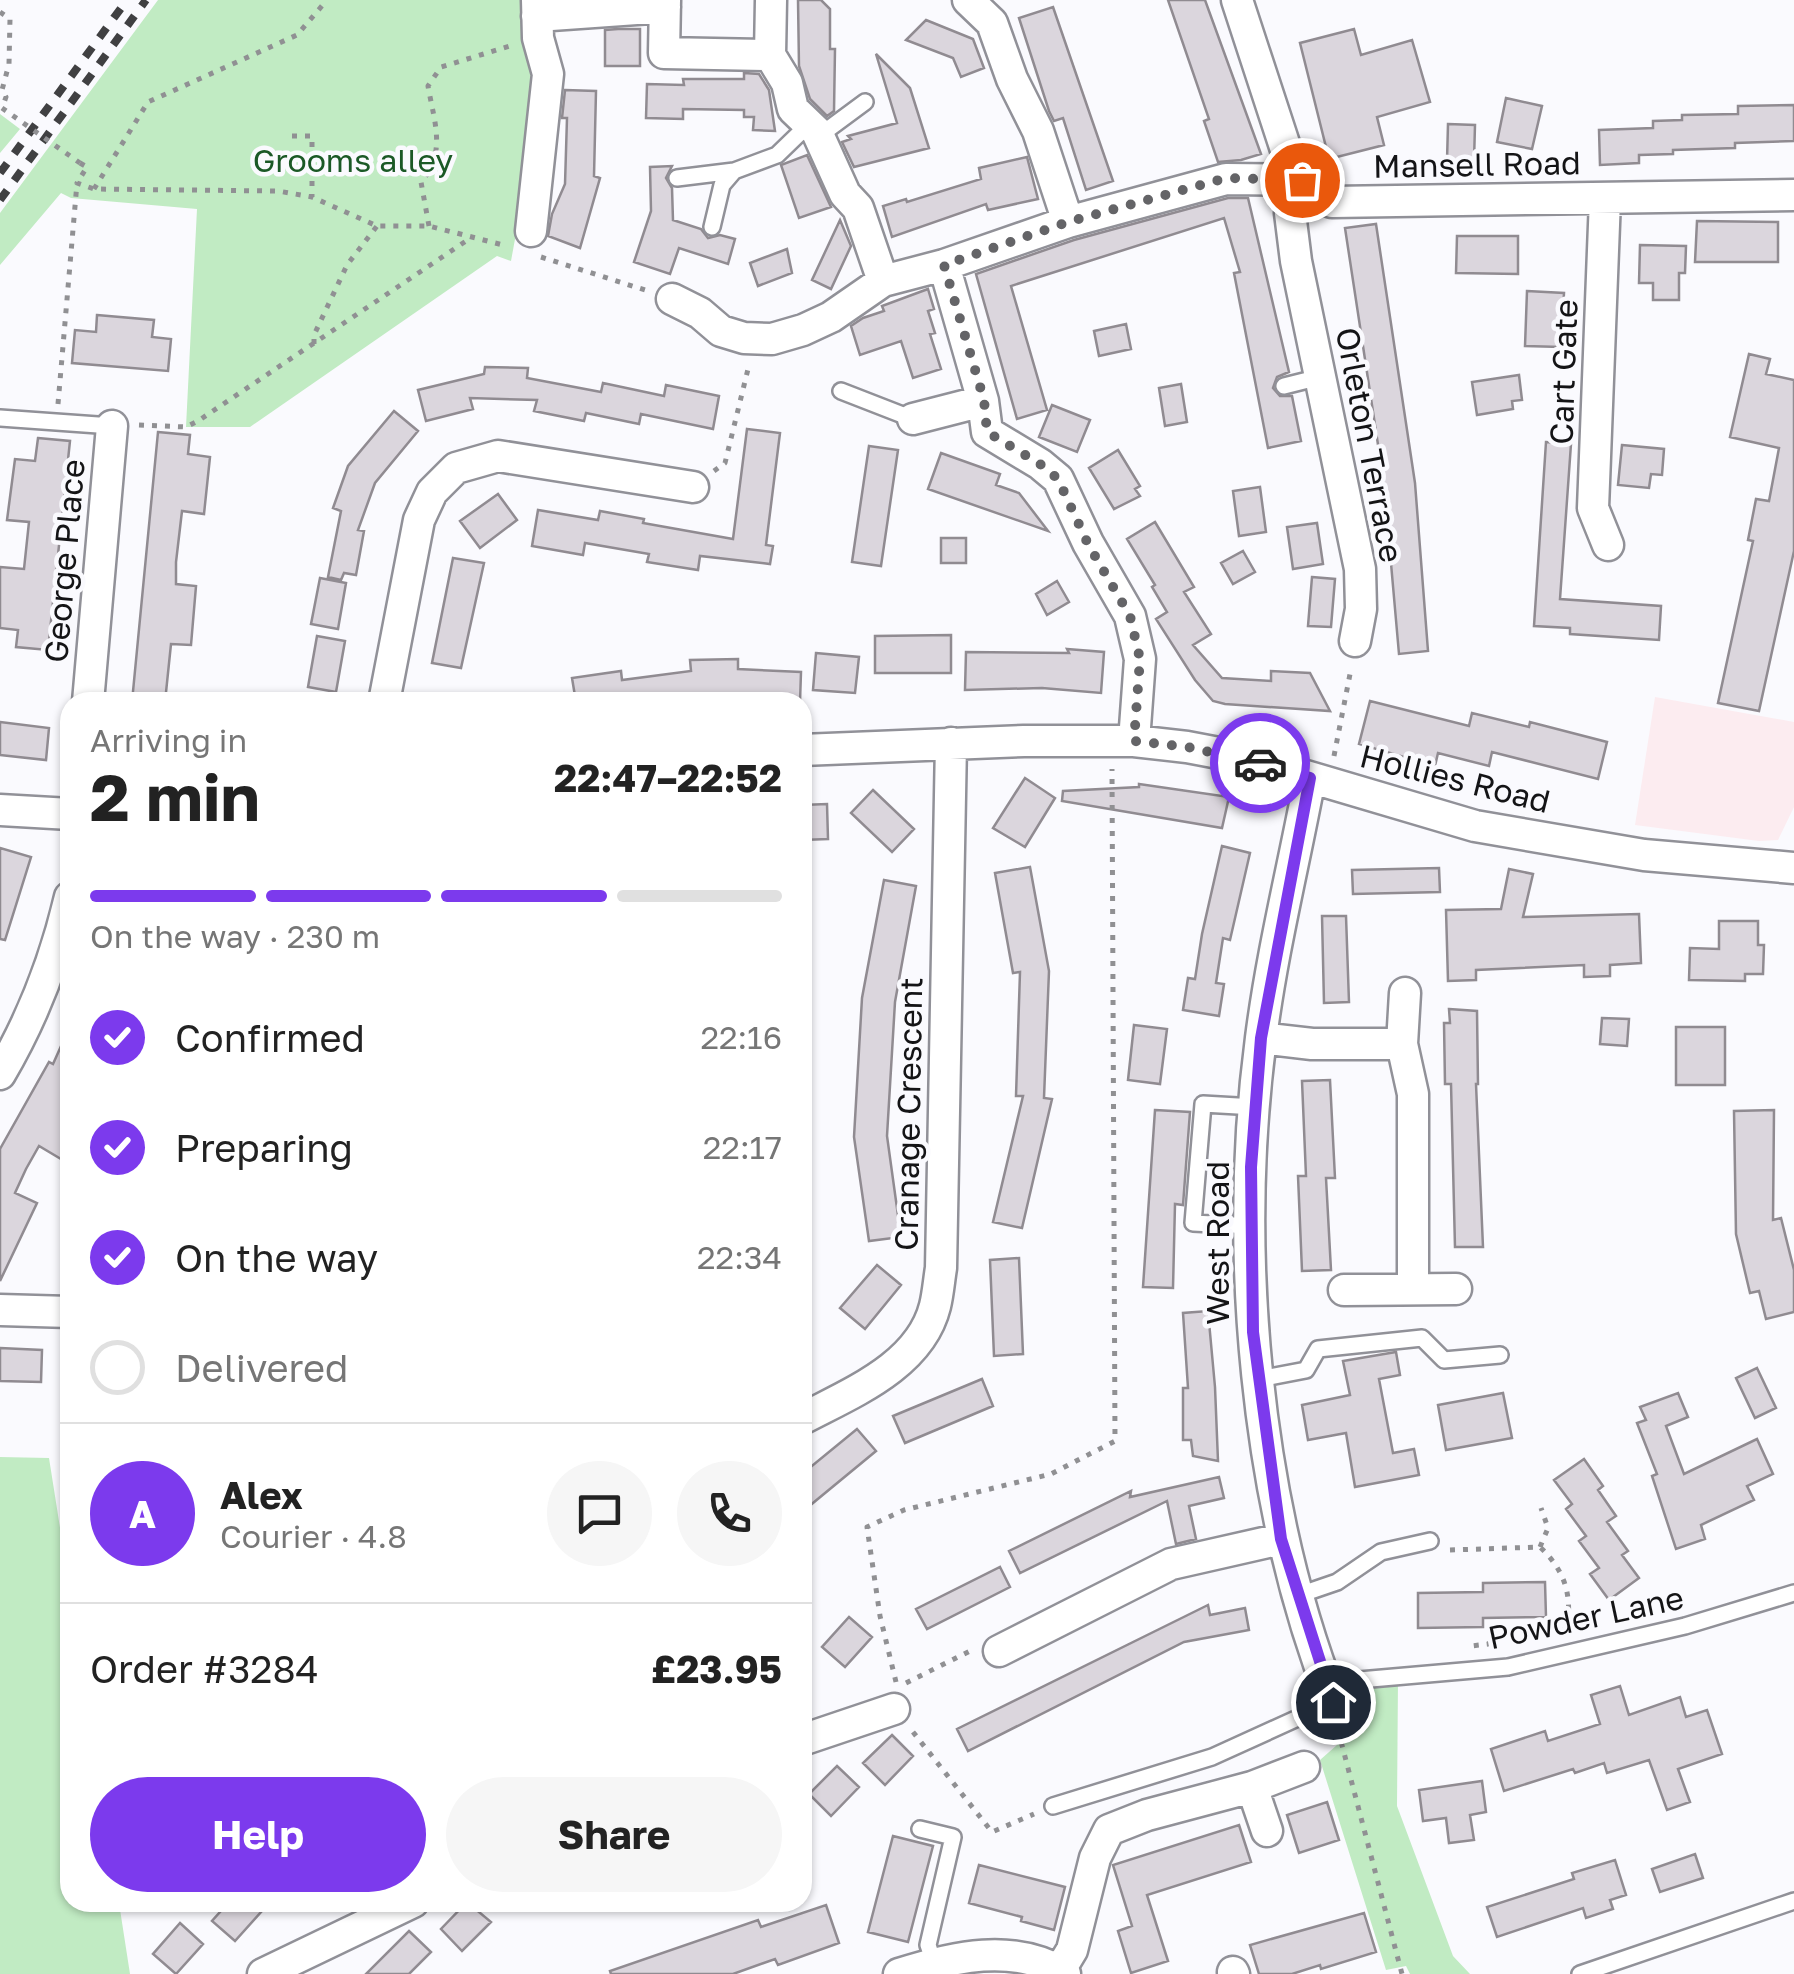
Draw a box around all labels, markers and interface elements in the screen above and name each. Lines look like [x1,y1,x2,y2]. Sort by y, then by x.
pin [1260,138,1345,223]
park label: Grooms alley [253,141,453,179]
street label: Mansell Road [1373,143,1581,185]
icon: bag [1275,153,1330,208]
street label: Cart Gate [1541,299,1585,445]
street label: Orleton Terrace [1329,324,1411,566]
street label: George Place [36,458,92,664]
courier [1210,713,1310,813]
text: Arriving in [90,721,247,759]
icon: car [1233,736,1288,791]
street label: Hollies Road [1356,736,1554,820]
text: 22:47–22:52 [554,755,782,800]
text: 2 min [90,757,260,835]
text: On the way · 230 m [90,917,380,955]
street label: Cranage Crescent [887,977,929,1251]
icon: check [90,1010,145,1065]
text: Confirmed [175,1015,365,1060]
text: 22:16 [700,1018,782,1056]
icon: check [90,1120,145,1175]
text: Preparing [175,1125,353,1170]
text: 22:17 [703,1128,782,1166]
street label: West Road [1198,1161,1236,1325]
icon: check [90,1230,145,1285]
text: On the way [175,1235,378,1280]
text: 22:34 [697,1238,782,1276]
text: Delivered [175,1345,348,1390]
button: chat [547,1461,652,1566]
button: phone [677,1461,782,1566]
text: Alex [220,1472,303,1517]
text: A [129,1491,156,1536]
text: Courier · 4.8 [220,1517,407,1555]
street label: Powder Lane [1485,1578,1687,1656]
text: Order #3284 [90,1646,319,1691]
text: £23.95 [651,1646,782,1691]
pin [1291,1660,1376,1745]
icon: home [1306,1675,1361,1730]
button: Help [90,1777,426,1892]
button: Share [446,1777,782,1892]

